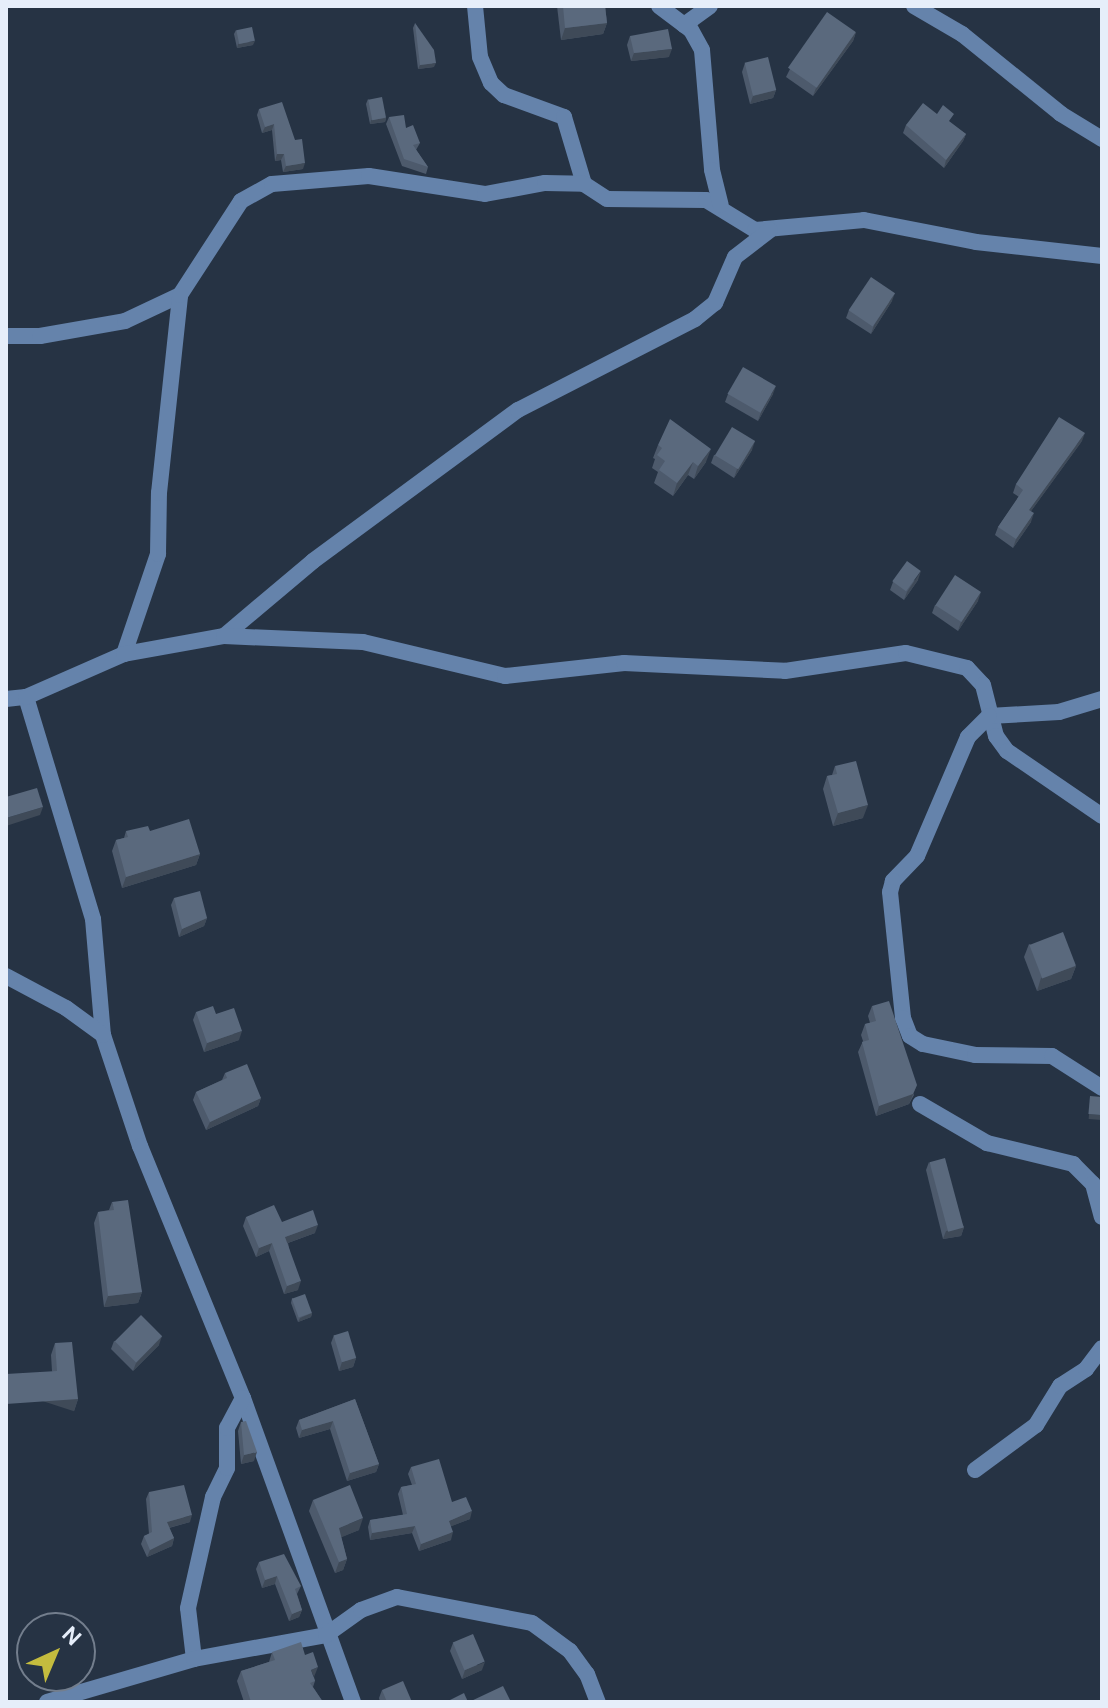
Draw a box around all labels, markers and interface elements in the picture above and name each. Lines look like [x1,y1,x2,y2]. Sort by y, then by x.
north arrow [16,1612,96,1692]
text: N [56,1620,87,1652]

